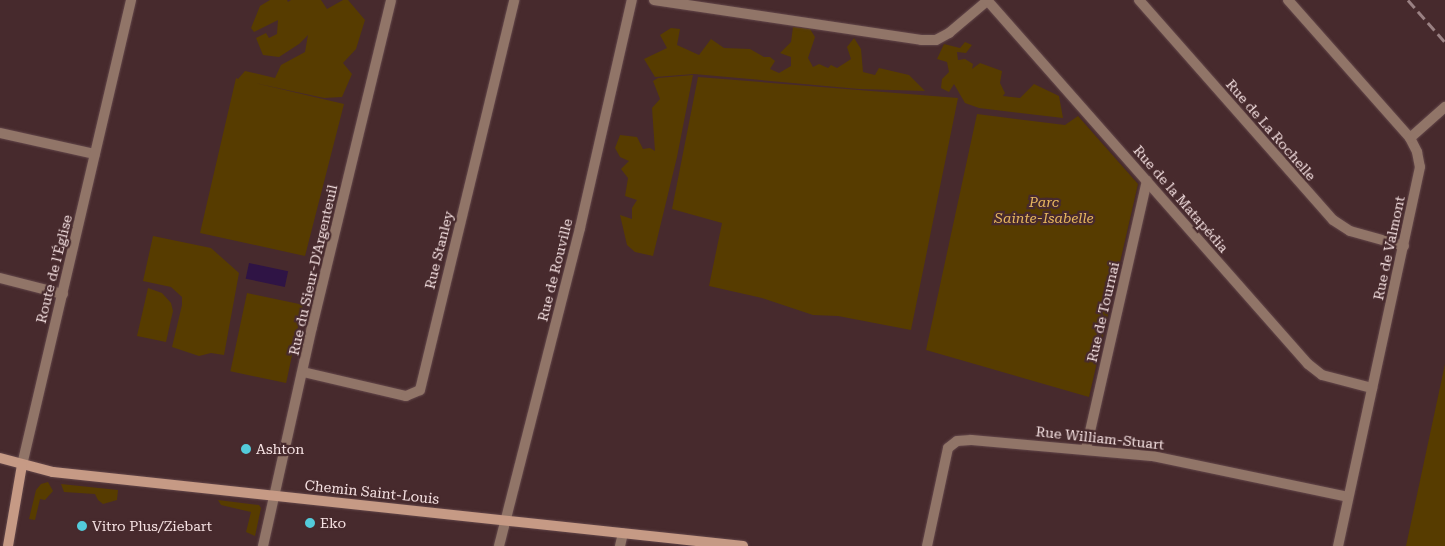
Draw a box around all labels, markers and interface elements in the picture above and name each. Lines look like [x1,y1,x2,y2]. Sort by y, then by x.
street label: Rue de La Rochelle [1223,76,1319,184]
street label: Rue de la Matapédia [1130,142,1232,256]
street label: Rue du Sieur-D'Argenteuil [285,183,341,357]
park label: Parc Sainte-Isabelle [994,194,1094,226]
street label: Rue de Valmont [1370,194,1408,302]
street label: Rue Stanley [421,209,457,291]
street label: Route de l'Église [32,213,76,325]
street label: Rue de Rouville [534,217,576,323]
street label: Rue de Tournai [1083,260,1123,364]
street label: Rue William-Stuart [1035,423,1165,453]
place label: Ashton [256,441,304,457]
marker: Ashton [240,443,252,455]
street label: Chemin Saint-Louis [304,477,440,507]
place label: Eko [320,515,346,531]
marker: Eko [304,517,316,529]
place label: Vitro Plus/Ziebart [92,518,212,534]
marker: Vitro Plus/Ziebart [76,520,88,532]

